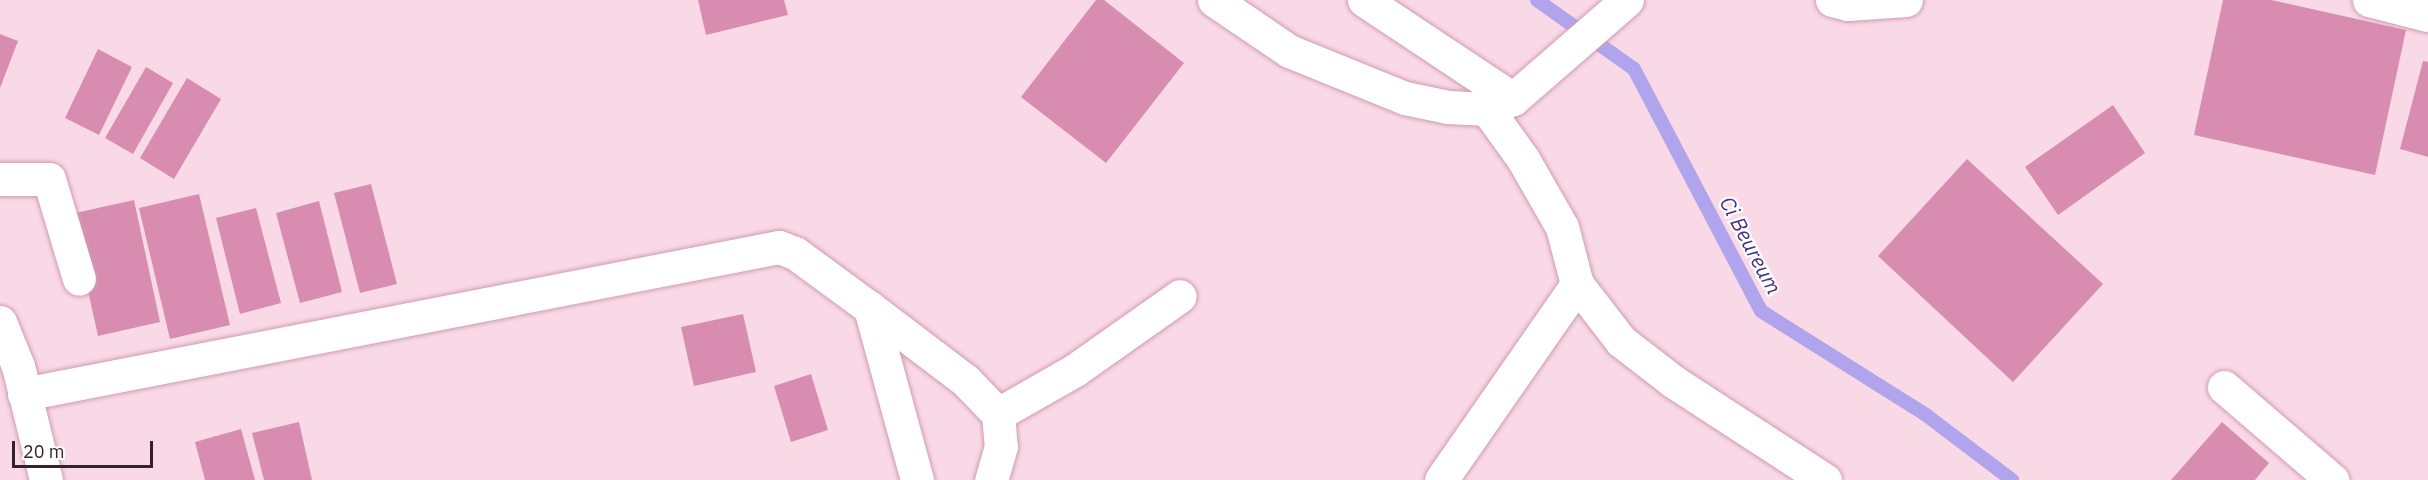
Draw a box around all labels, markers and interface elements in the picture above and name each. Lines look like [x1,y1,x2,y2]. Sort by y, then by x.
water label: Ci Beureum [1715,192,1787,298]
scale bar [15,429,156,467]
text: 20 m [23,440,65,463]

